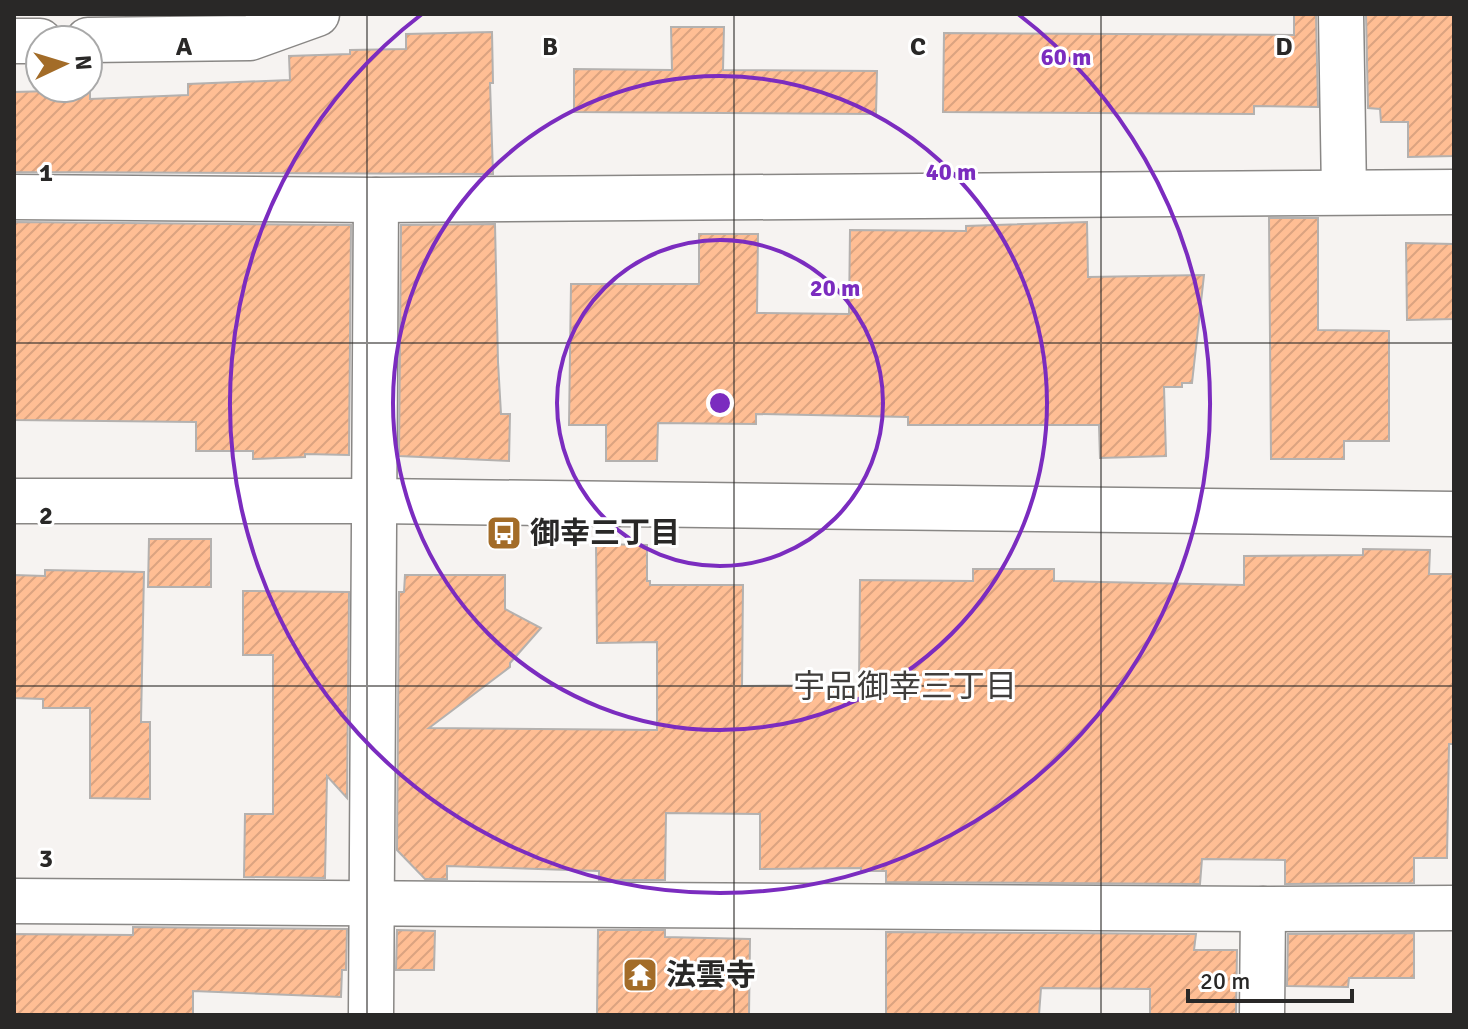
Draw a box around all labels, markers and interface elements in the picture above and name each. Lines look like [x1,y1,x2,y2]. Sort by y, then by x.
north arrow [24,24,104,104]
text: A [176,31,193,63]
text: B [542,31,558,63]
text: C [910,31,926,63]
text: D [1275,31,1293,63]
text: 60 m [1041,42,1091,72]
text: N [69,54,97,71]
text: 1 [39,157,53,189]
text: 40 m [926,157,976,187]
text: 20 m [810,273,860,303]
centre of rings [706,389,734,417]
text: 2 [39,500,53,532]
bus stop icon: 御幸三丁目 [485,514,523,552]
place label: 御幸三丁目 [530,515,680,552]
district label: 宇品御幸三丁目 [793,667,1017,706]
text: 3 [39,843,53,875]
scale bar [1188,953,1352,1003]
temple icon: 法雲寺 [621,956,659,994]
place label: 法雲寺 [666,957,756,994]
text: 20 m [1200,966,1250,996]

